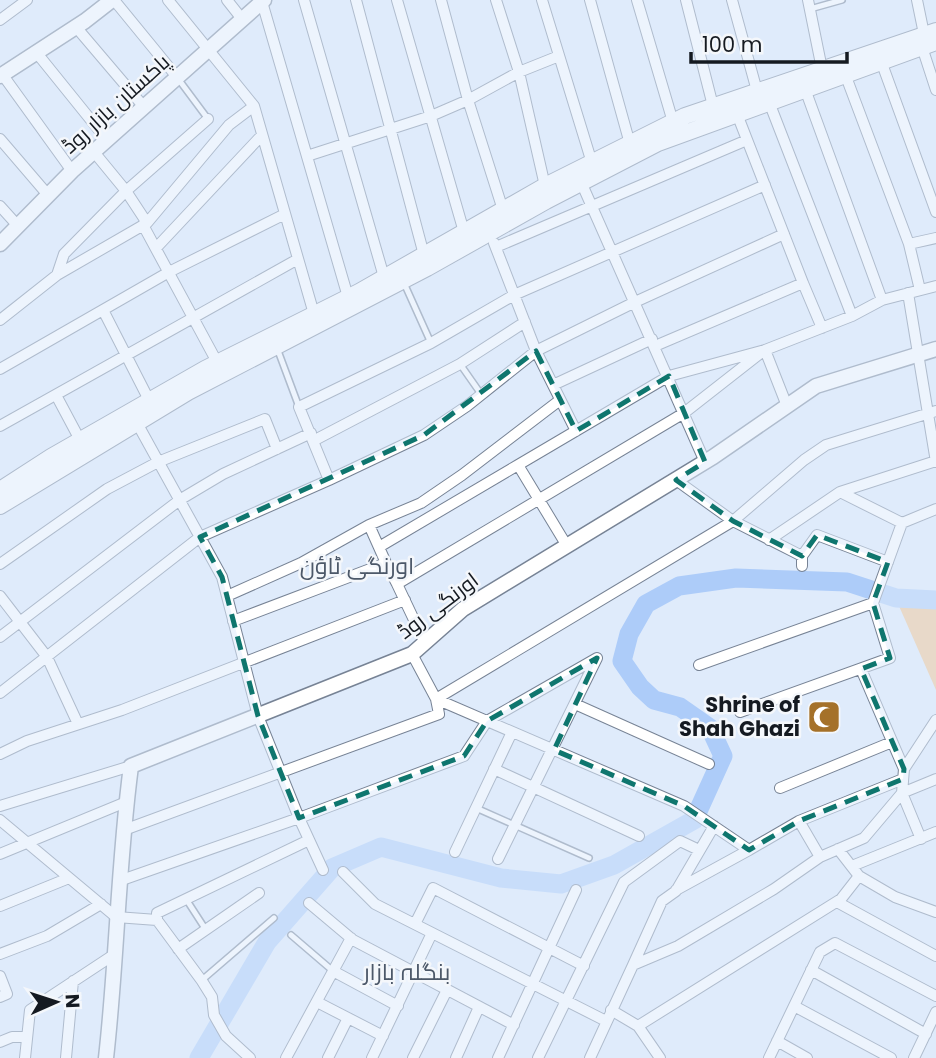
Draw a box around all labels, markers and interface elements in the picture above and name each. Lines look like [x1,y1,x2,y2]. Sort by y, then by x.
scale bar [691,21,847,65]
text: 100 m [702,30,762,59]
street label: پاکستان بازار روڈ [55,47,176,160]
district label: اورنگی ٹاؤن [300,550,414,582]
street label: اورنگی روڈ [391,566,484,646]
place label: Shrine of Shah Ghazi [679,690,800,743]
mosque icon: Shrine of Shah Ghazi [805,698,843,736]
district label: بنگلہ بازار [362,956,450,988]
north arrow [21,967,91,1037]
text: N [59,993,86,1009]

